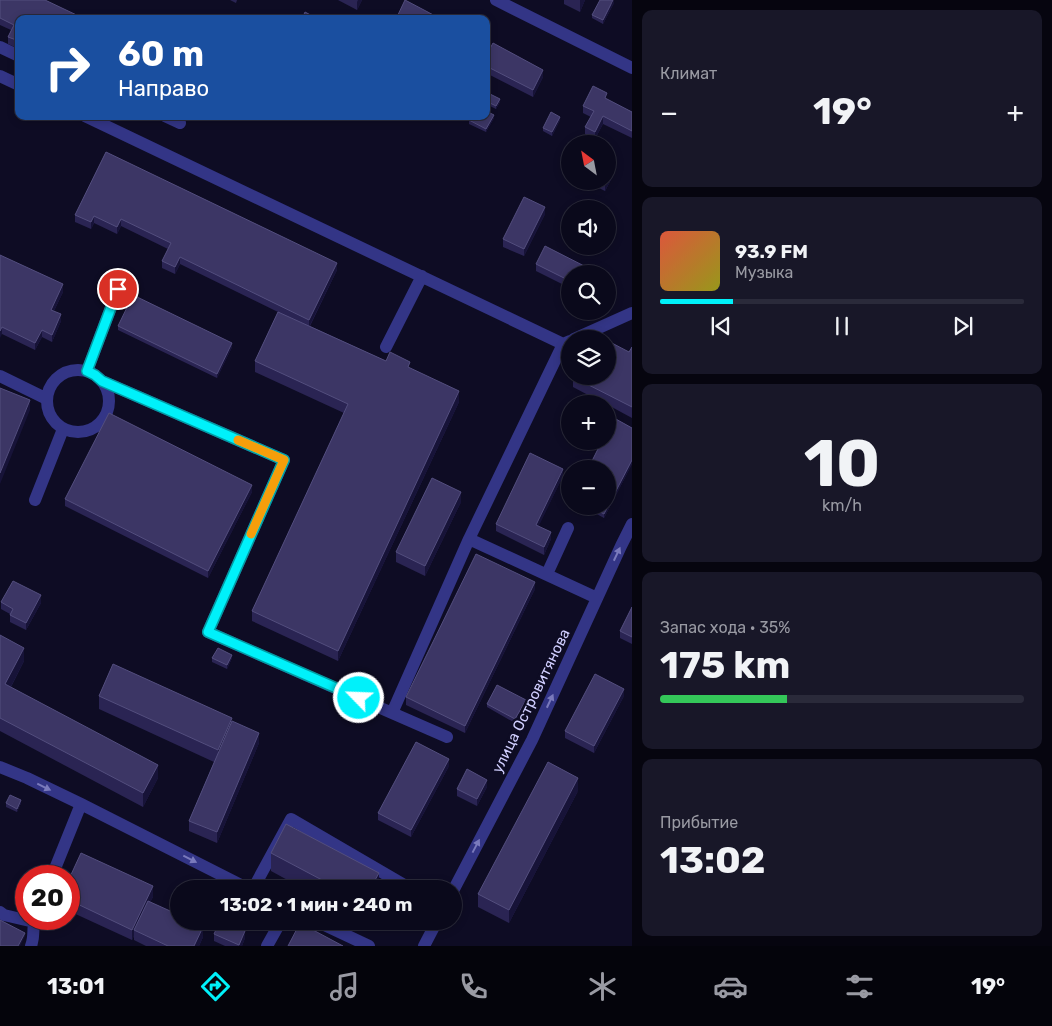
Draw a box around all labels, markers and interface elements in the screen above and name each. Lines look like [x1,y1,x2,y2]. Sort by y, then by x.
text: 60 m [118,33,204,75]
icon: right [35,35,100,100]
text: Климат [660,64,717,83]
text: Направо [118,75,209,102]
text: 19° [813,88,872,134]
text: − [660,96,678,129]
text: + [1007,96,1024,129]
north arrow [561,135,616,190]
map controls [561,135,616,515]
button: sound [561,200,616,255]
text: 93.9 FM [735,240,808,263]
text: Музыка [735,263,793,282]
button: search [561,265,616,320]
pin [97,268,139,310]
icon: arrive [104,275,132,303]
icon: previous [707,312,735,340]
icon: pause [828,312,856,340]
icon: next [949,312,977,340]
button: layers [561,330,616,385]
button: + [561,395,616,450]
text: 10 [804,425,880,502]
button: − [561,460,616,515]
text: km/h [822,496,862,515]
one-way arrow [614,547,622,561]
text: Запас хода · 35% [660,618,790,637]
street label: улица Островитянова [488,626,574,776]
text: 175 km [660,642,790,688]
position arrow [332,671,384,723]
one-way arrow [546,694,554,708]
one-way arrow [37,782,52,791]
text: Прибытие [660,813,738,832]
text: 13:02 [660,837,766,883]
one-way arrow [472,839,480,854]
one-way arrow [183,855,197,863]
speed limit sign: 20 [15,865,80,930]
text: 13:02 · 1 мин · 240 m [220,893,412,916]
icon: directions [198,969,233,1004]
icon: music [327,969,362,1004]
icon: phone [456,969,491,1004]
icon: climate [585,969,620,1004]
icon: car [713,969,748,1004]
icon: filters [842,969,877,1004]
text: 13:01 [47,973,105,1000]
text: 19° [971,973,1005,1000]

